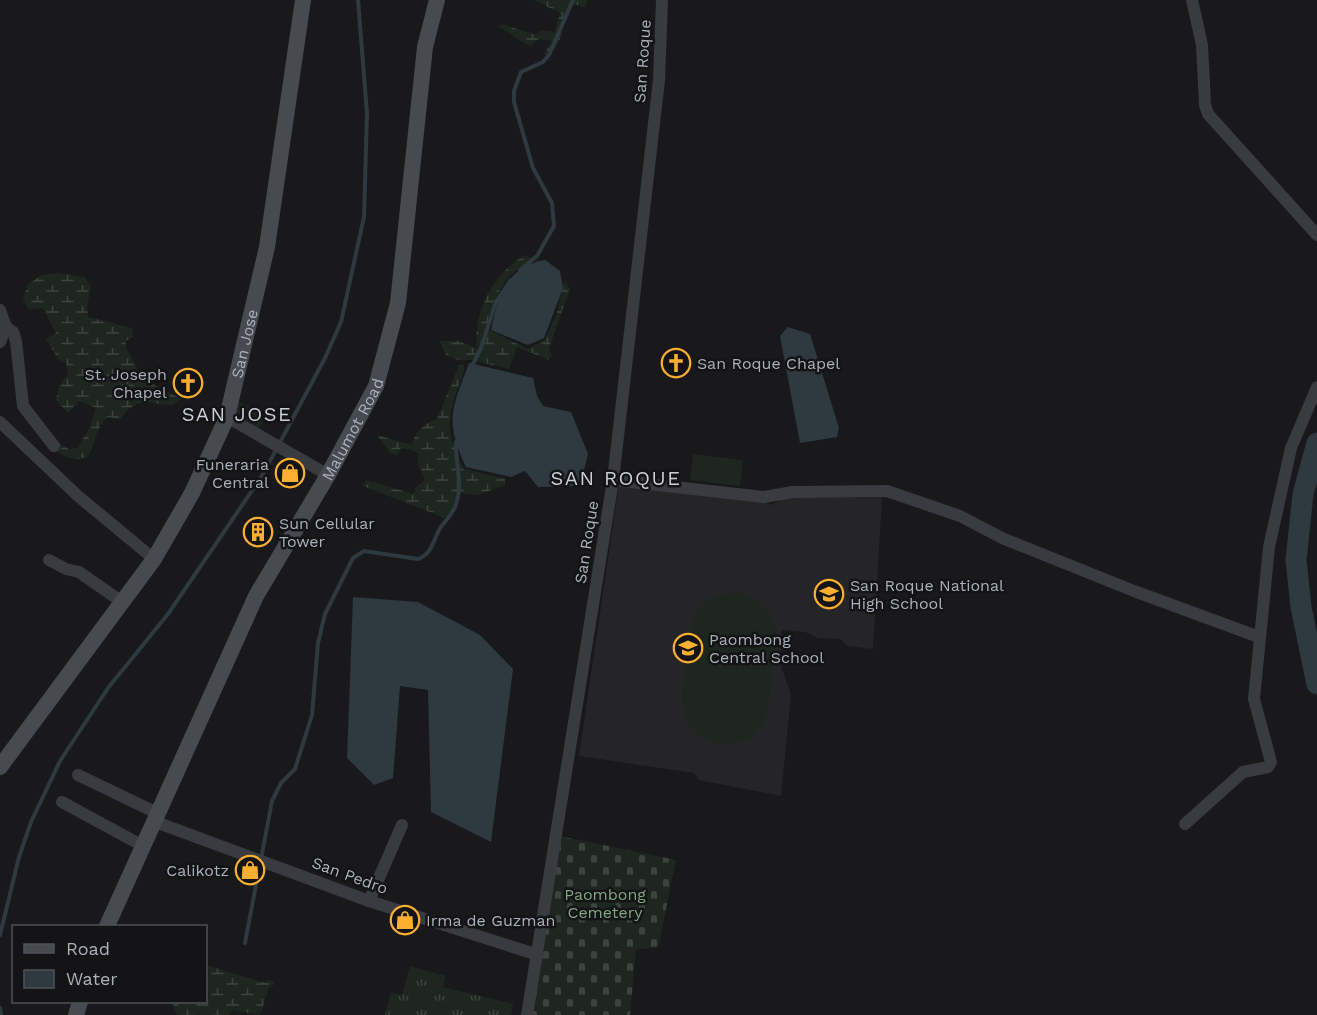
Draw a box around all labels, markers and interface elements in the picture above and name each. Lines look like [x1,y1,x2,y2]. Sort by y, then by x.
street label: San Roque [630,19,655,103]
street label: San Jose [227,307,262,380]
church icon: San Roque Chapel [660,347,692,379]
place label: San Roque Chapel [697,354,840,373]
place label: St. Joseph Chapel [85,365,167,402]
church icon: St. Joseph Chapel [172,367,204,399]
street label: Malumot Road [318,376,388,484]
district label: SAN JOSE [182,402,292,426]
place label: Funeraria Central [196,455,269,492]
shop icon: Funeraria Central [274,457,306,489]
district label: SAN ROQUE [551,466,681,490]
street label: San Roque [571,499,602,585]
place label: Sun Cellular Tower [279,514,375,551]
building icon: Sun Cellular Tower [242,516,274,548]
place label: San Roque National High School [850,576,1004,613]
school or university icon: San Roque National High School [813,578,845,610]
place label: Paombong Central School [709,630,824,667]
school or university icon: Paombong Central School [672,632,704,664]
street label: San Pedro [309,853,390,898]
shop icon: Calikotz [234,854,266,886]
place label: Calikotz [166,861,229,880]
park label: Paombong Cemetery [564,885,646,922]
shop icon: Irma de Guzman [389,904,421,936]
place label: Irma de Guzman [426,911,556,930]
legend [12,925,207,1003]
text: Road [66,938,110,959]
text: Water [66,968,118,989]

